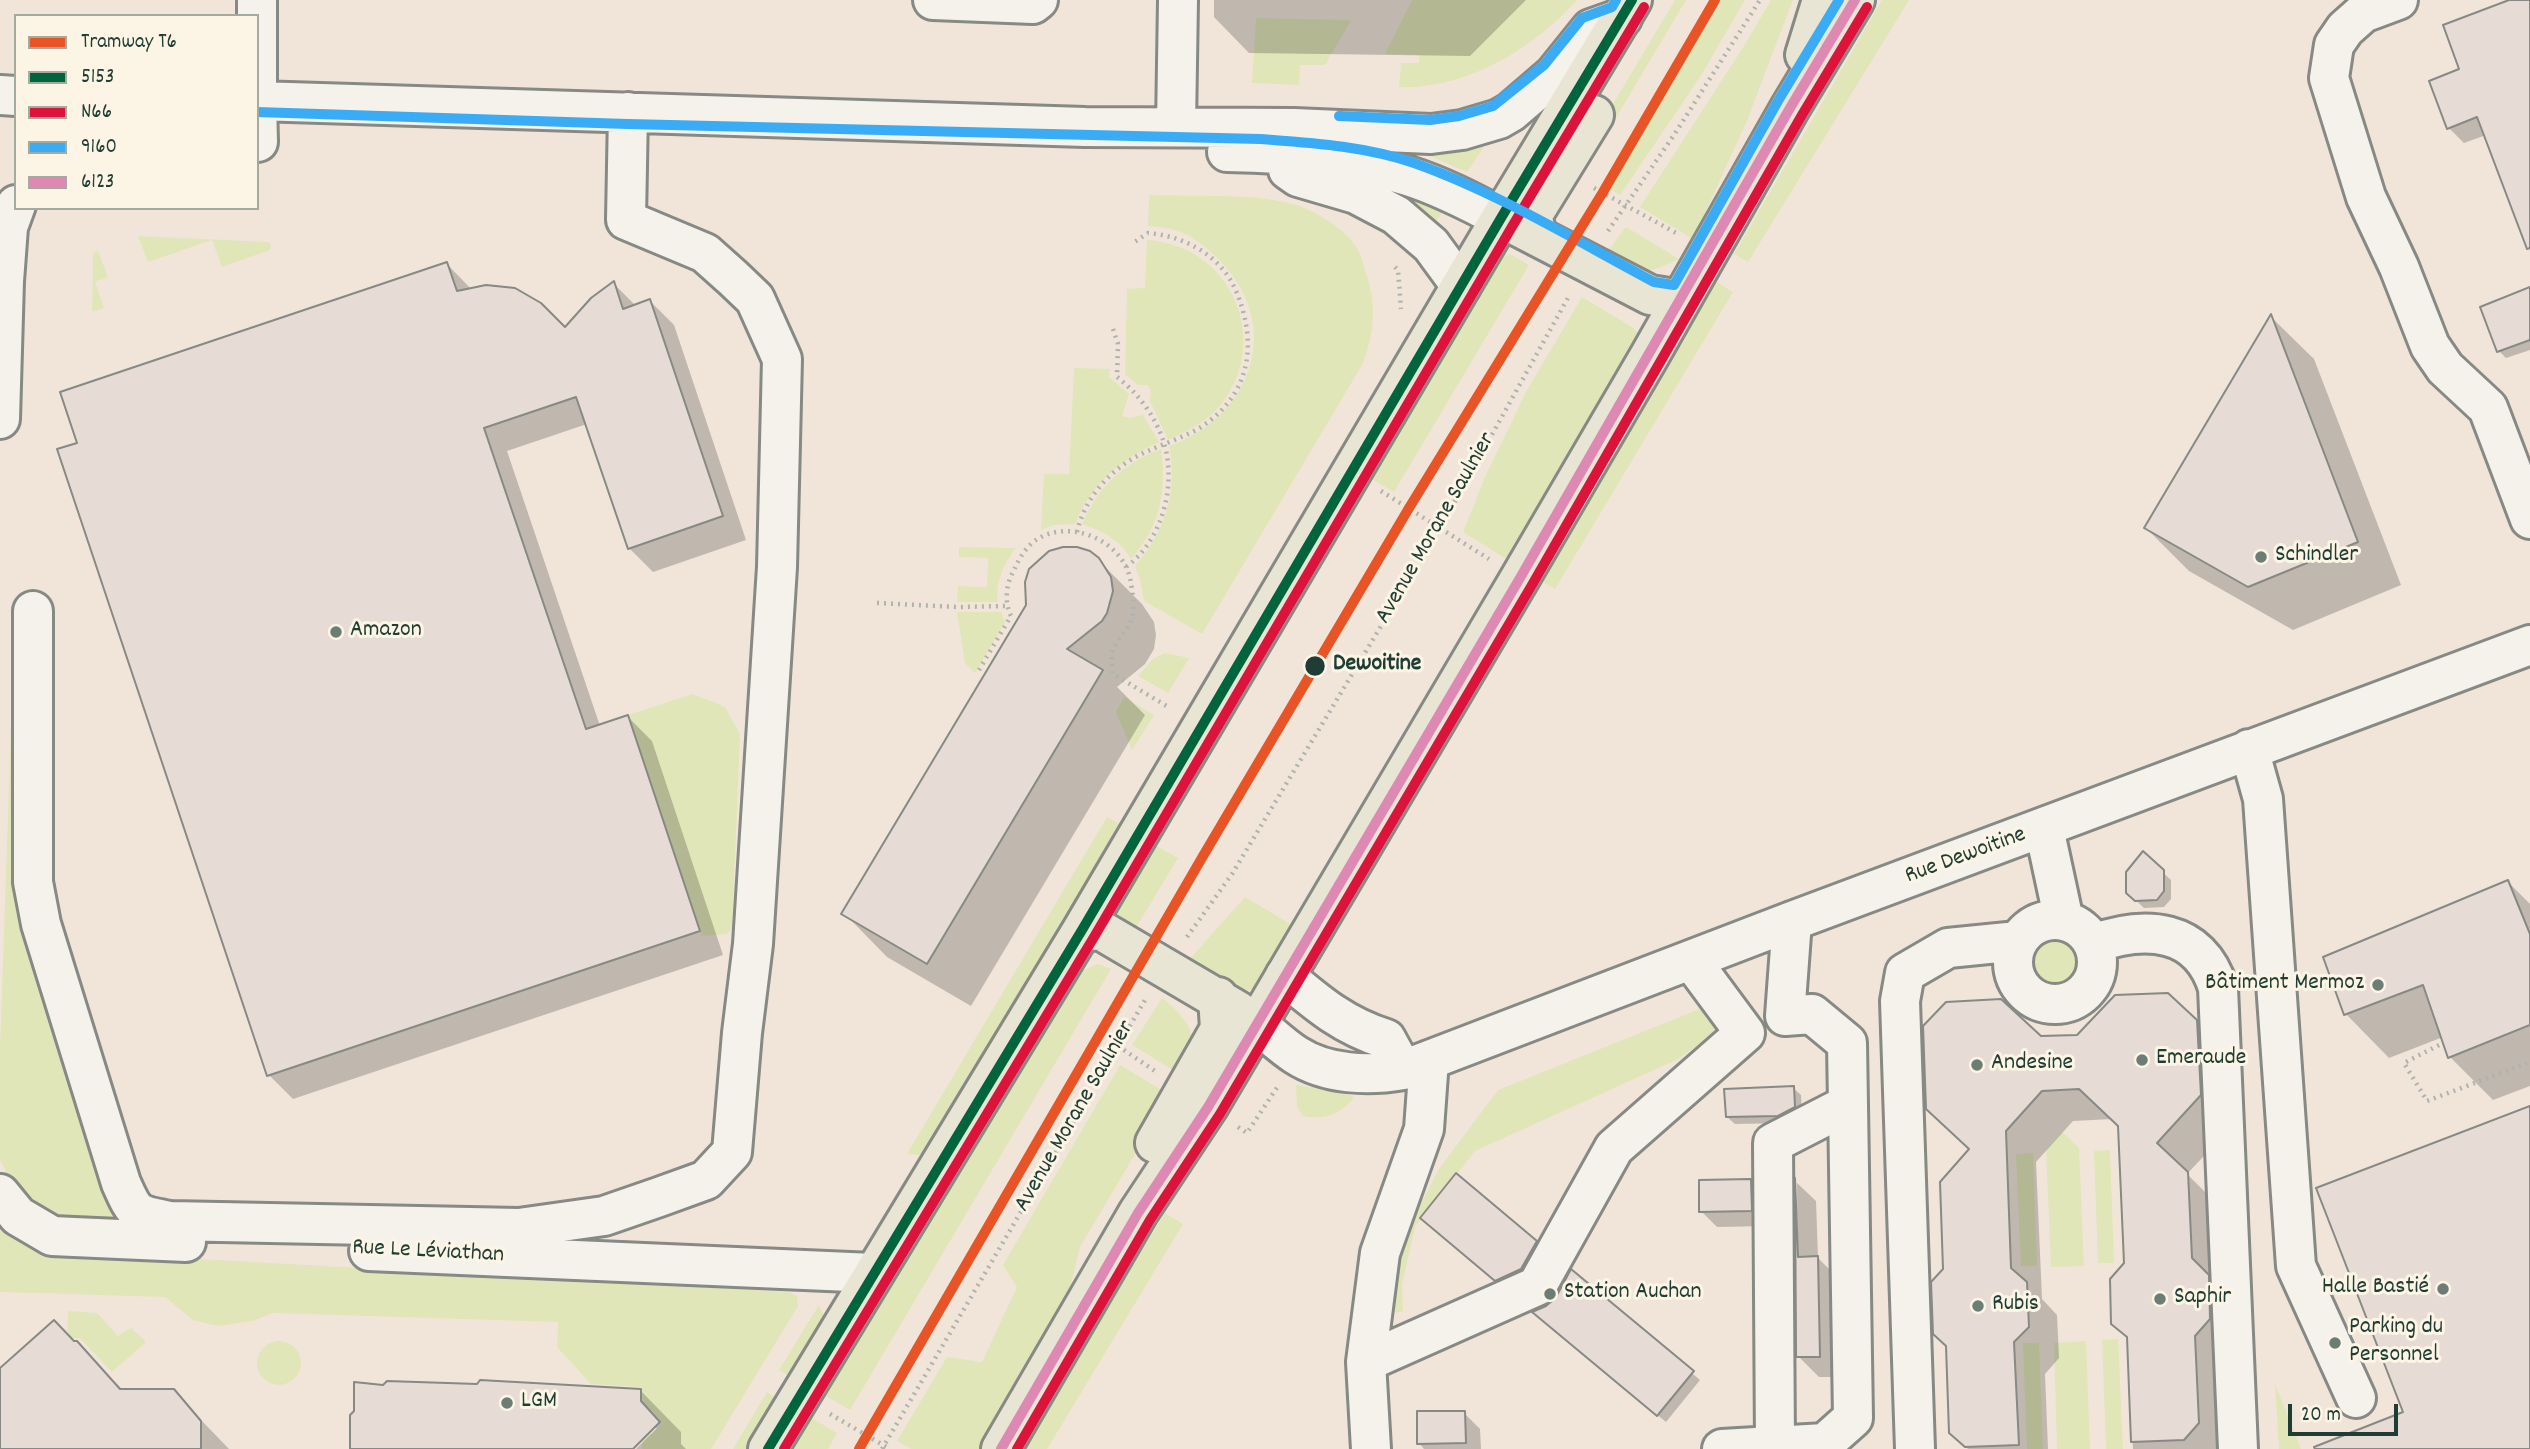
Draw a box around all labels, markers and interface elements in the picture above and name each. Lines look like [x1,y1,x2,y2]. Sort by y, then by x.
legend [14,14,259,210]
text: Tramway T6 [81,28,177,58]
text: 5153 [81,63,114,93]
text: N66 [81,98,112,128]
text: 9160 [81,133,117,163]
text: 6123 [81,168,114,198]
street label: Avenue Morane Saulnier [1371,428,1503,630]
place label: Schindler [2275,543,2358,571]
marker: Schindler [2253,549,2269,565]
place label: Amazon [350,618,422,646]
marker: Amazon [328,624,344,640]
place label: Dewoitine [1333,652,1421,680]
marker: Dewoitine [1303,654,1327,678]
street label: Rue Dewoitine [1902,822,2030,892]
place label: Bâtiment Mermoz [2205,971,2364,999]
marker: Bâtiment Mermoz [2370,977,2386,993]
street label: Avenue Morane Saulnier [1010,1016,1142,1218]
place label: Emeraude [2156,1046,2246,1074]
place label: Andesine [1991,1051,2073,1079]
marker: Emeraude [2134,1052,2150,1068]
marker: Andesine [1969,1057,1985,1073]
street label: Rue Le Léviathan [351,1235,505,1271]
place label: Halle Bastié [2322,1275,2429,1303]
place label: Station Auchan [1564,1280,1702,1308]
marker: Halle Bastié [2435,1281,2451,1297]
place label: Saphir [2174,1285,2231,1313]
marker: Station Auchan [1542,1286,1558,1302]
marker: Saphir [2152,1291,2168,1307]
place label: Rubis [1992,1292,2039,1320]
marker: Rubis [1970,1298,1986,1314]
place label: Parking du Personnel [2349,1315,2443,1371]
marker: Parking du Personnel [2327,1335,2343,1351]
place label: LGM [521,1389,557,1417]
scale bar [2292,1390,2402,1434]
marker: LGM [499,1395,515,1411]
text: 20 m [2301,1401,2341,1431]

